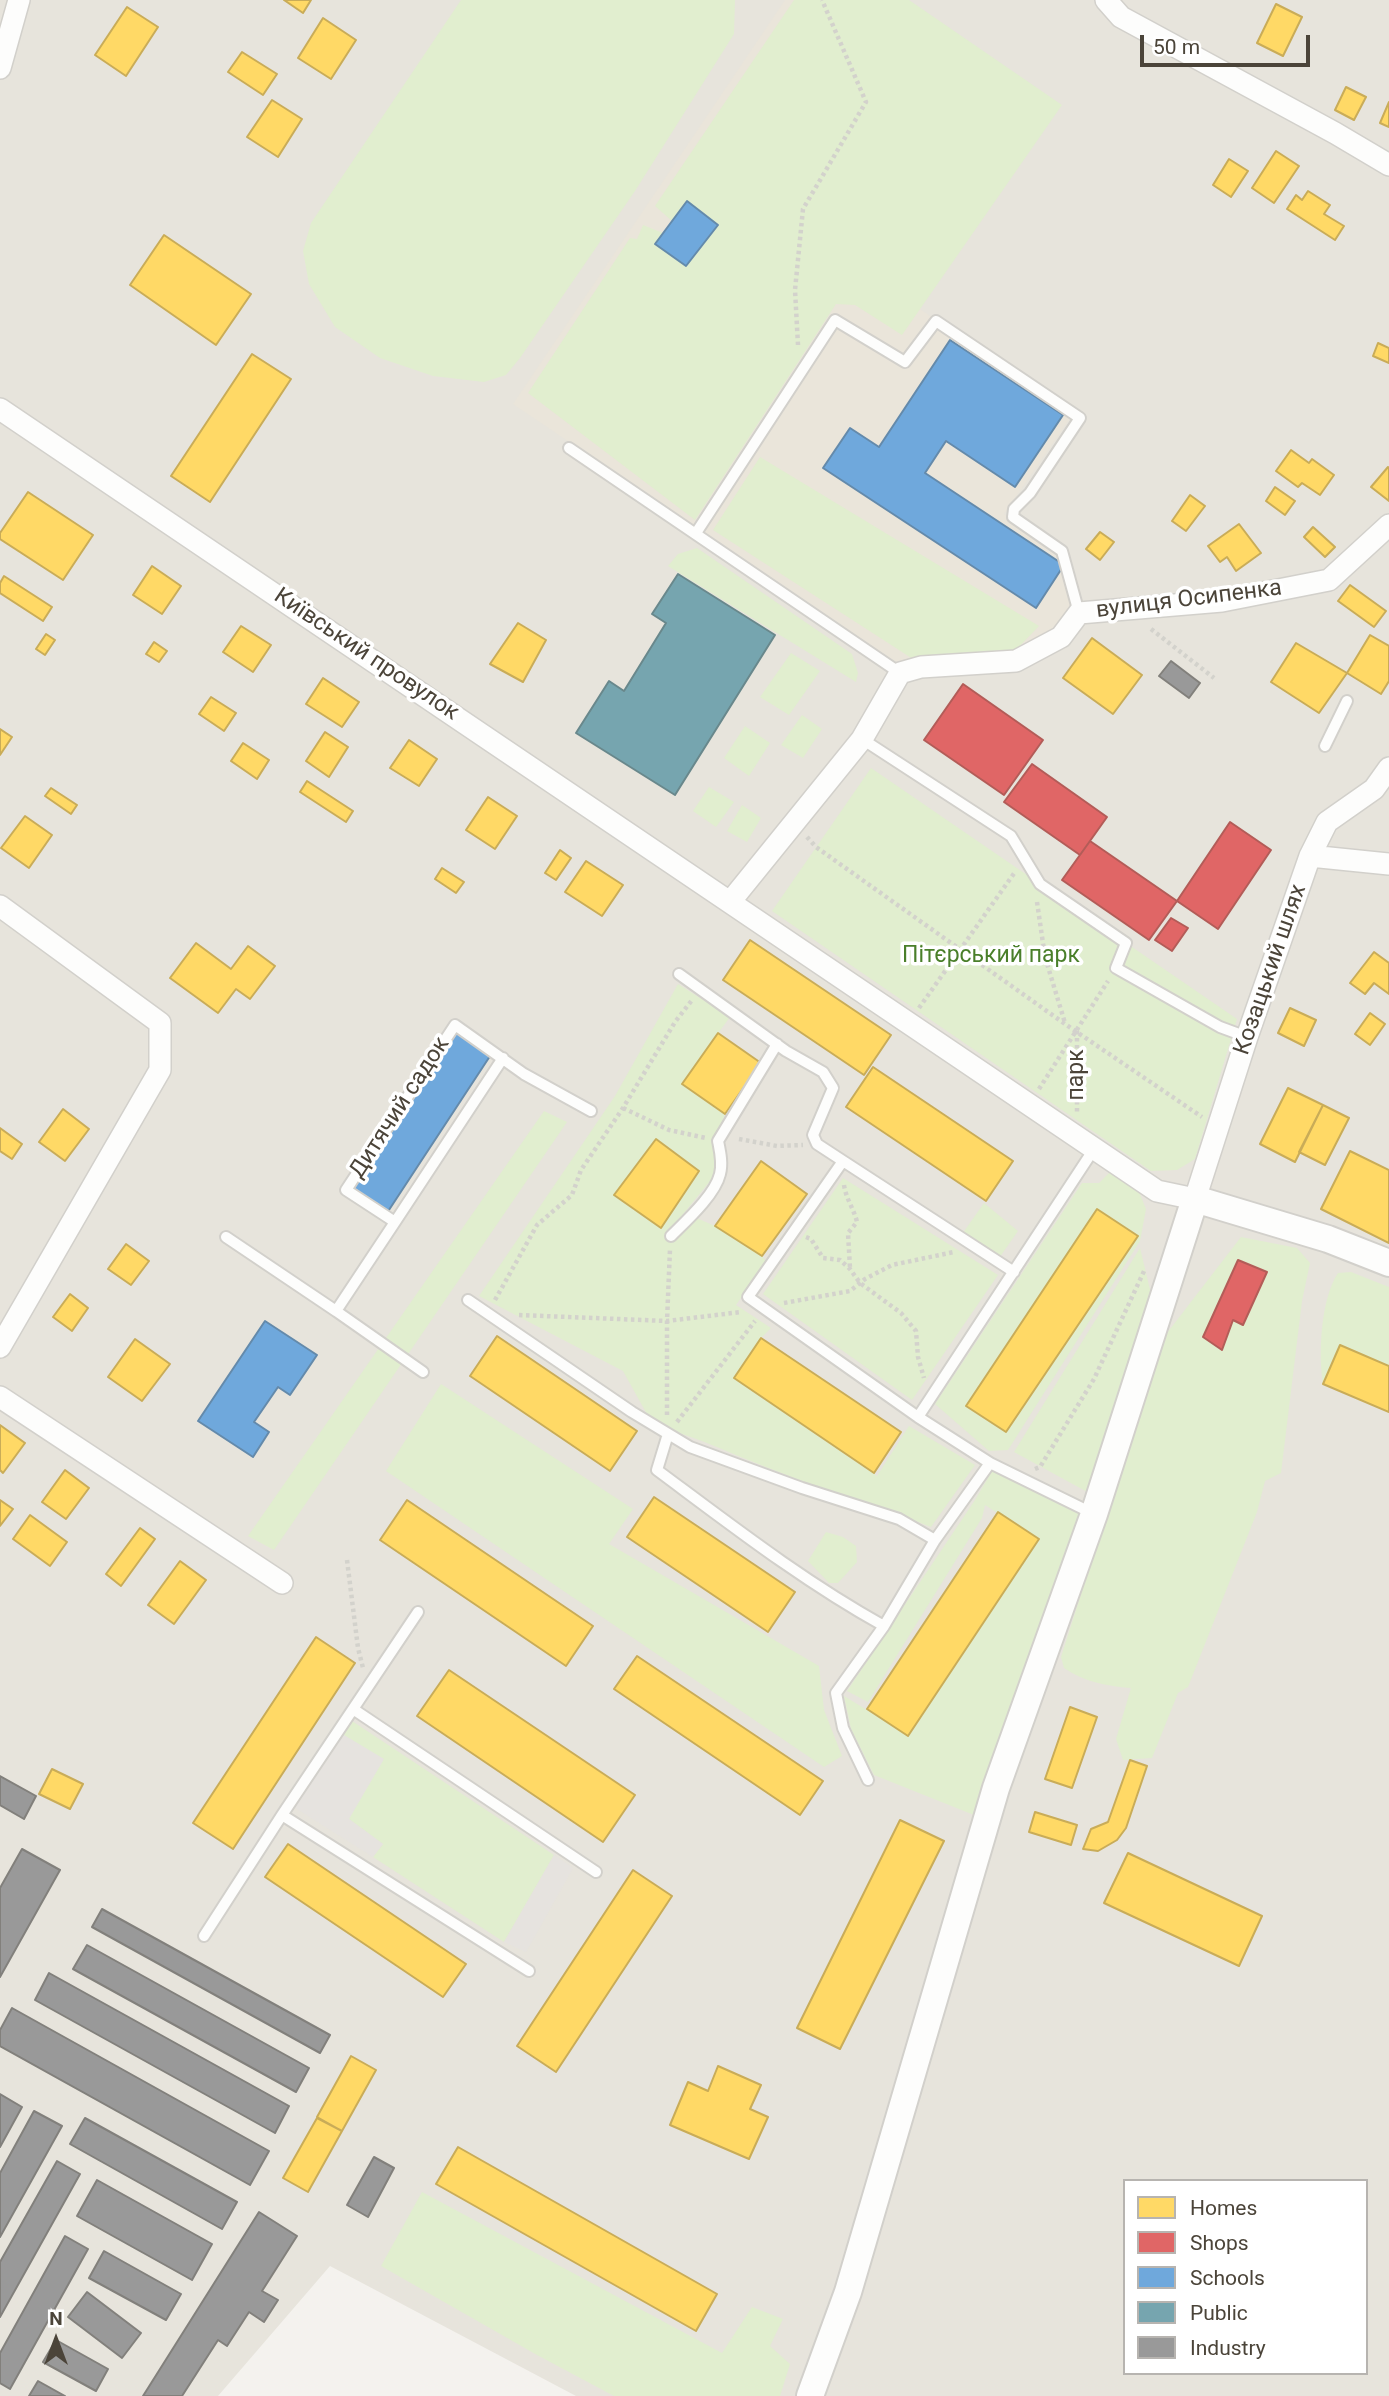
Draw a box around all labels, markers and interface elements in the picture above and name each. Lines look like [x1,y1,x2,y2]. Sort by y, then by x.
scale bar [1144,21,1314,65]
text: 50 m [1153,35,1200,59]
street label: вулиця Осипенка [1095,575,1283,625]
street label: Київський провулок [268,583,464,727]
street label: Козацький шлях [1229,881,1313,1059]
park label: Пітєрський парк [902,942,1080,970]
street label: Дитячий садок [344,1032,456,1184]
street label: парк [1063,1049,1091,1101]
legend [1123,2179,1368,2375]
text: Homes [1190,2196,1257,2220]
text: Shops [1190,2231,1249,2255]
text: Schools [1190,2266,1265,2290]
text: Public [1190,2301,1248,2325]
north arrow [21,2305,91,2375]
text: N [49,2307,63,2330]
text: Industry [1190,2336,1266,2360]

